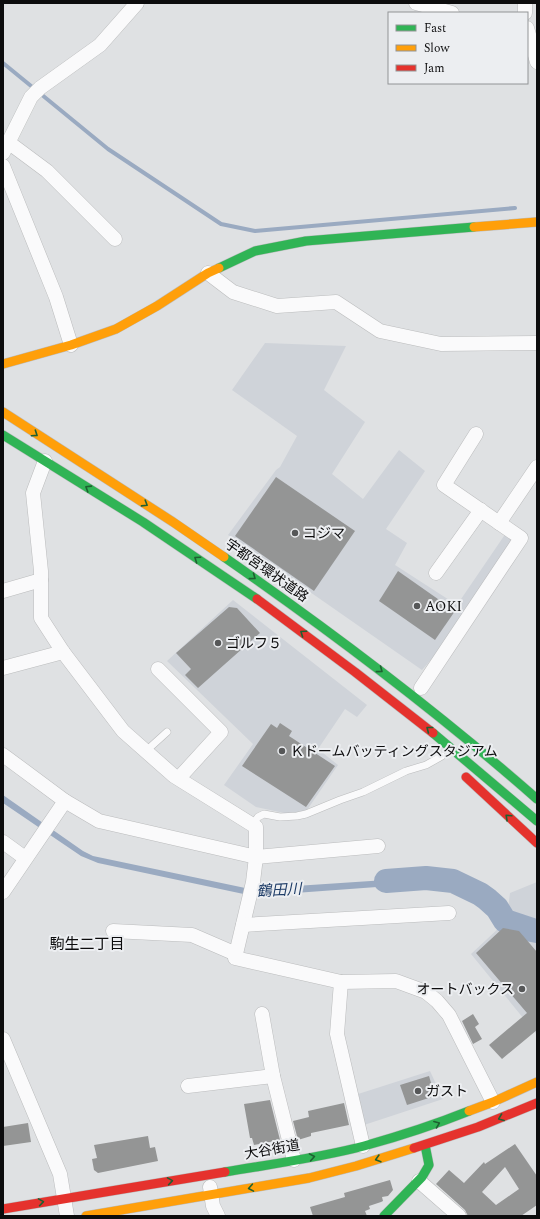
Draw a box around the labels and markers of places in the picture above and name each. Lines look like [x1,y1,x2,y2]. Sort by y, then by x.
place label: コジマ [303,523,345,544]
marker: コジマ [290,528,300,538]
place label: AOKI [425,596,462,617]
marker: AOKI [412,601,422,611]
place label: ゴルフ５ [226,633,282,654]
marker: ゴルフ５ [213,638,223,648]
place label: Ｋドームバッティングスタジアム [290,741,498,762]
marker: Ｋドームバッティングスタジアム [277,746,287,756]
place label: オートバックス [416,979,514,1000]
marker: オートバックス [517,984,527,994]
place label: ガスト [426,1081,468,1102]
marker: ガスト [413,1086,423,1096]

